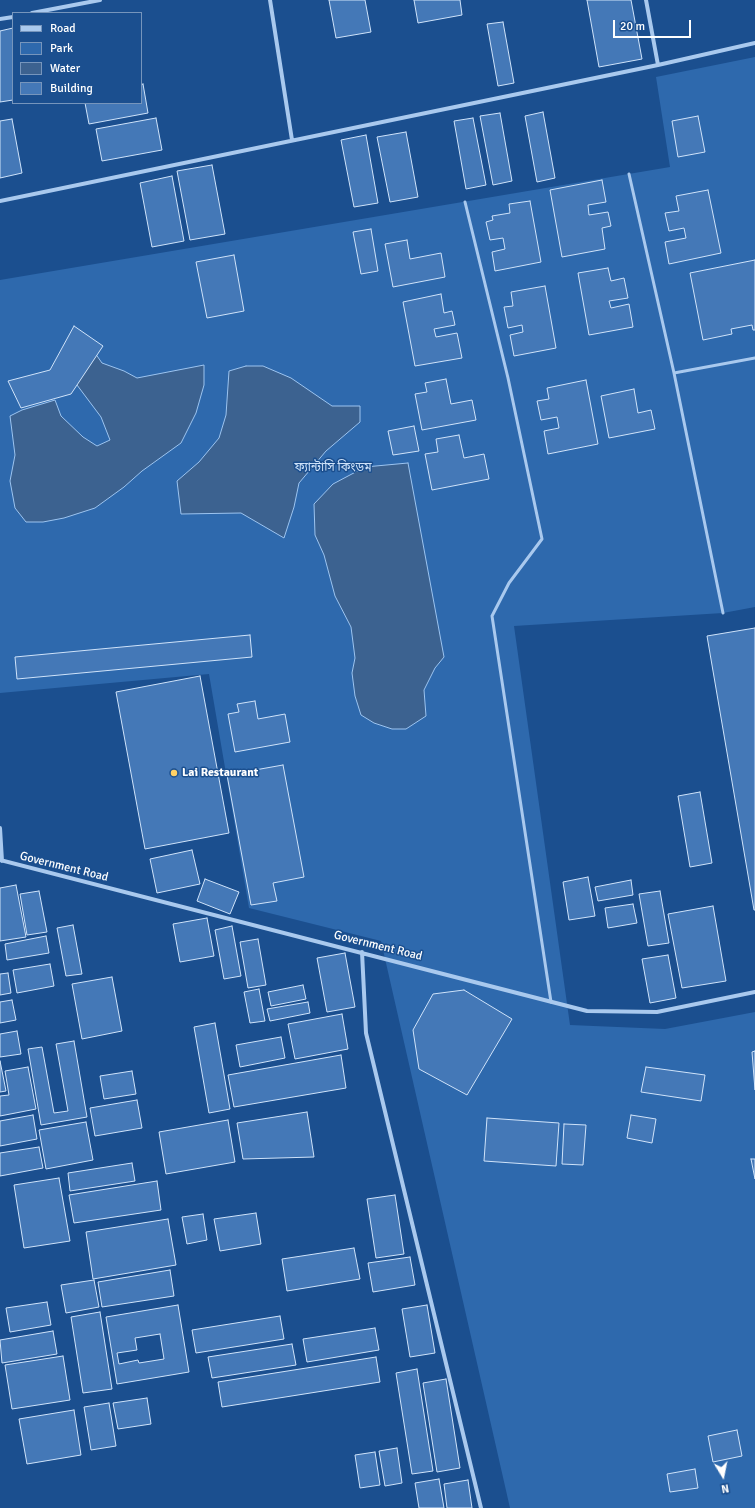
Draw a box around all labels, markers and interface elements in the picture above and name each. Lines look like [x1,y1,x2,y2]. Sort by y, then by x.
legend [12,12,142,104]
scale bar [615,12,693,38]
text: 20 m [620,19,645,34]
text: Road [50,21,76,36]
text: Park [50,41,73,56]
text: Water [50,61,80,76]
text: Building [50,81,93,96]
park label: ফ্যান্টাসি কিংডম [295,461,371,475]
place label: Lai Restaurant [182,766,258,780]
marker: Lai Restaurant [169,768,179,778]
street label: Government Road [18,849,110,885]
street label: Government Road [332,928,424,964]
north arrow [703,1456,743,1496]
text: N [720,1481,730,1495]

